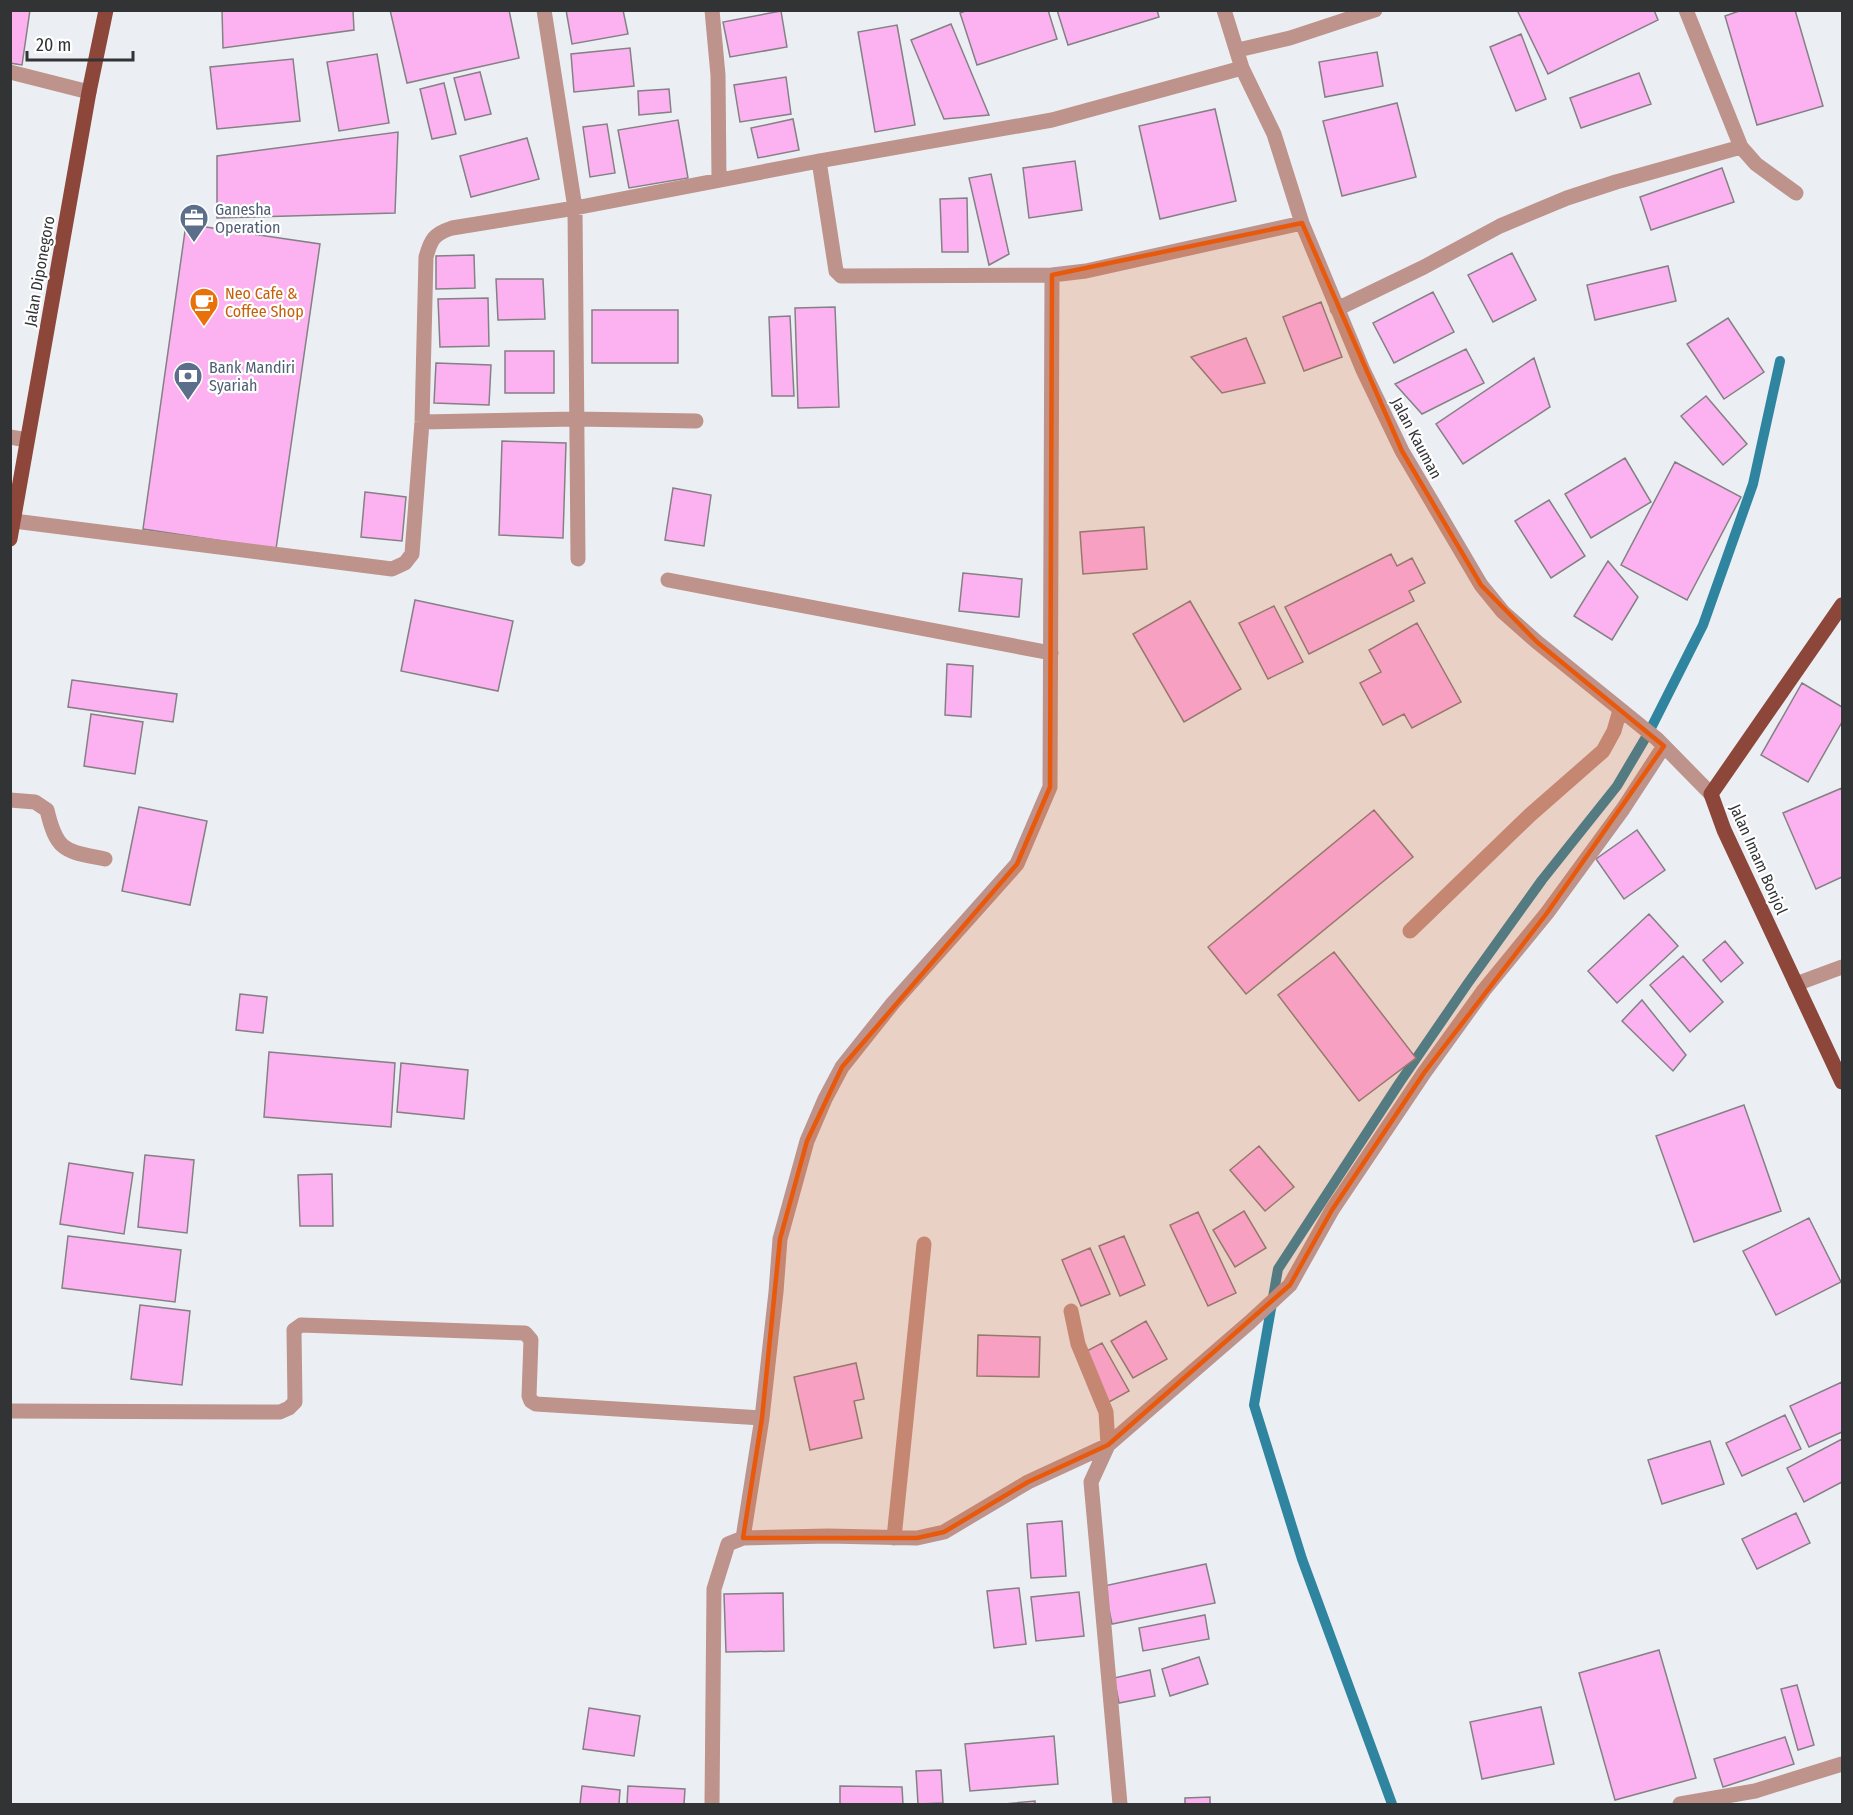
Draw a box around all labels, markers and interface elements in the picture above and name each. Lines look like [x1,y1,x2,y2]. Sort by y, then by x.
scale bar [27,24,134,62]
text: 20 m [36,34,71,56]
place label: Ganesha Operation [215,200,281,237]
office icon: Ganesha Operation [178,202,210,244]
street label: Jalan Diponegoro [20,214,59,328]
place label: Neo Cafe & Coffee Shop [225,284,304,321]
cafe icon: Neo Cafe & Coffee Shop [188,286,220,328]
place label: Bank Mandiri Syariah [209,358,295,395]
bank icon: Bank Mandiri Syariah [172,360,204,402]
street label: Jalan Kauman [1387,394,1446,482]
street label: Jalan Imam Bonjol [1726,801,1791,917]

